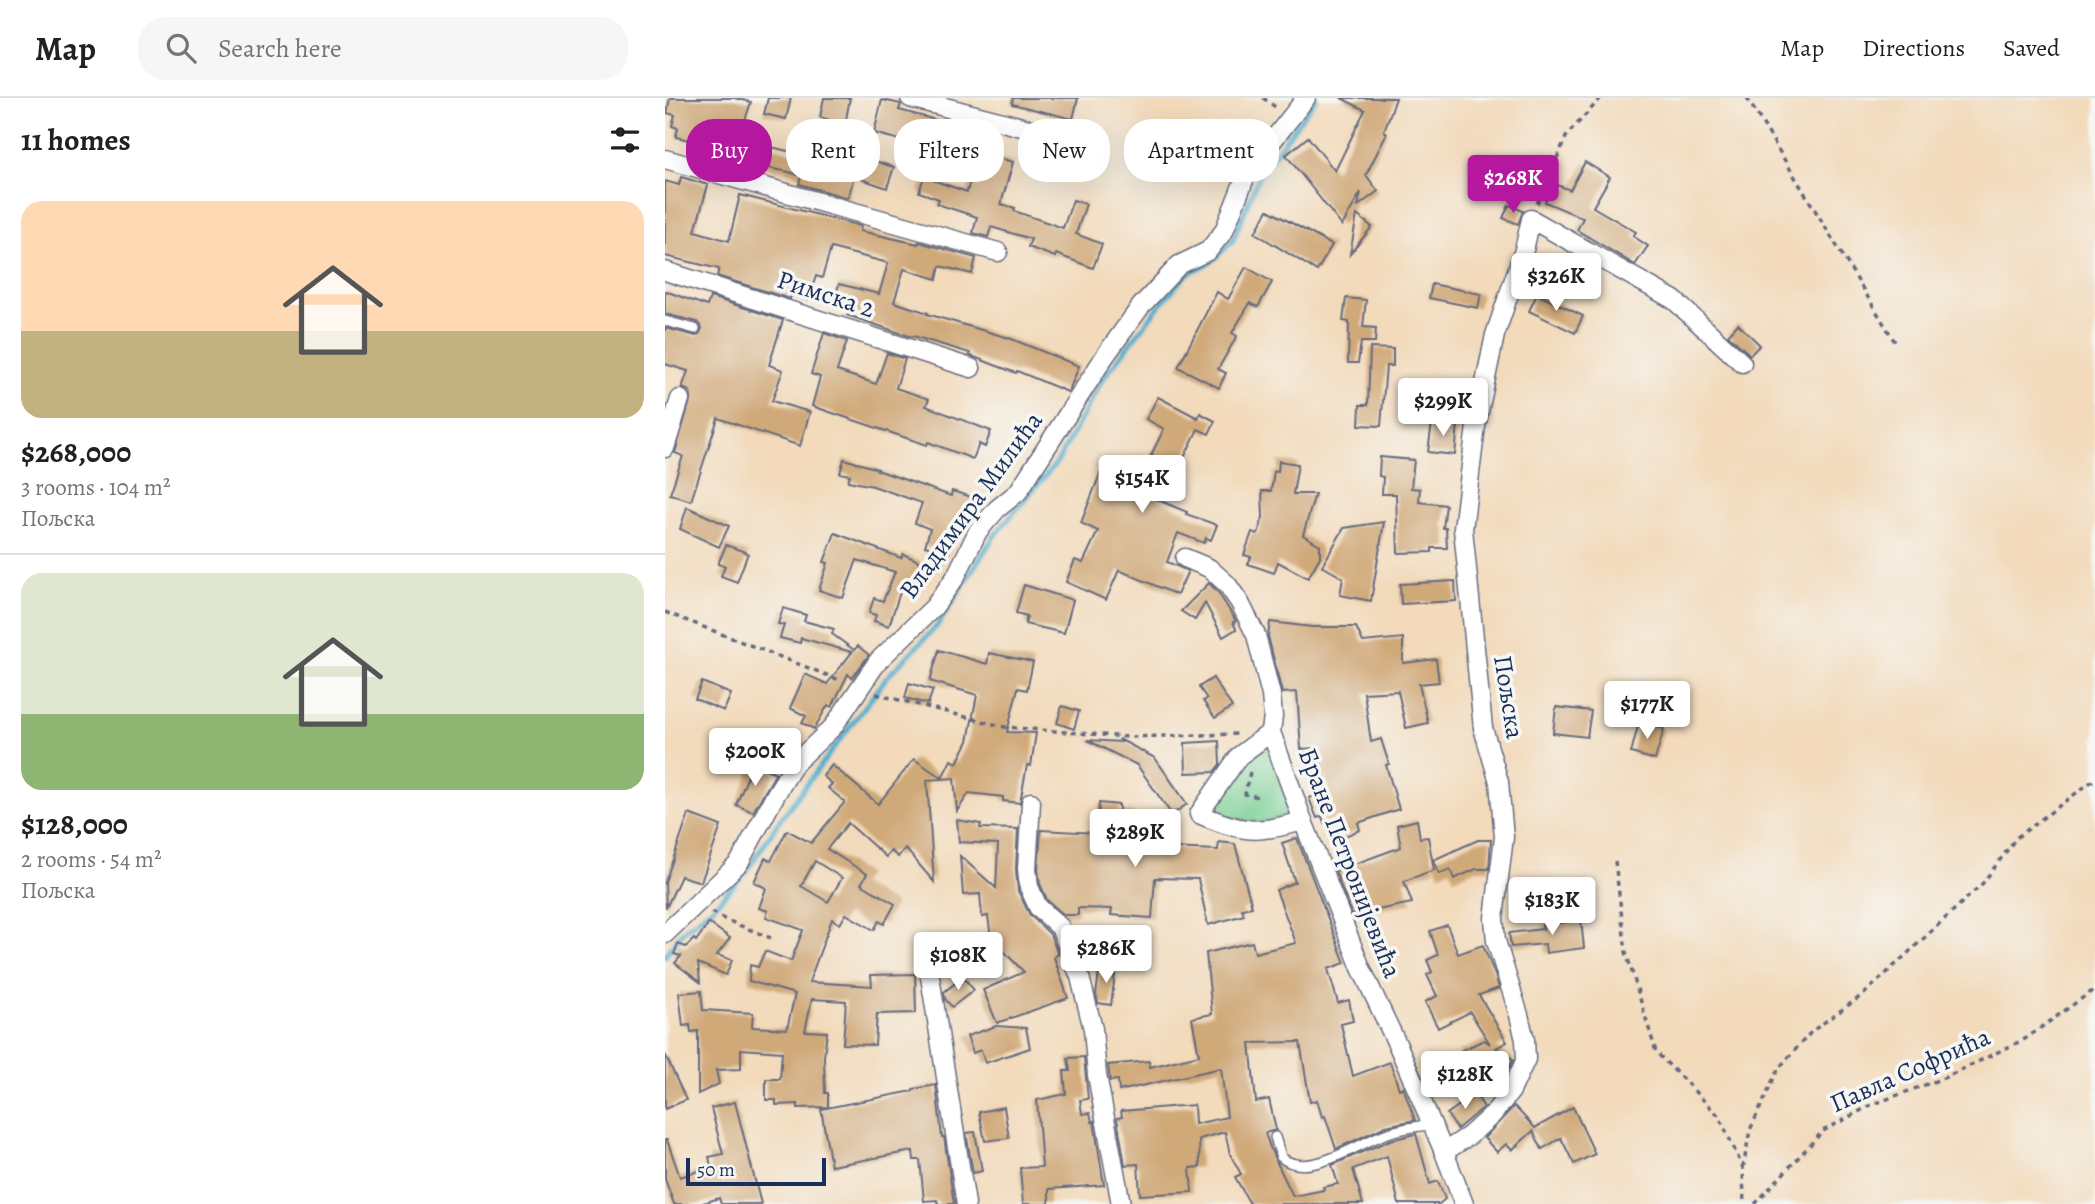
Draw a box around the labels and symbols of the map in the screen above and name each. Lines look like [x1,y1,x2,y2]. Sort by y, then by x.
pin: $268K [1464,156,1562,215]
pin: $326K [1507,254,1605,313]
street label: Римска 2 [773,262,879,326]
pin: $299K [1394,378,1492,438]
street label: Владимира Милића [891,405,1051,605]
pin: $154K [1093,456,1191,515]
street label: Пољска [1485,653,1533,741]
pin: $177K [1598,682,1696,741]
pin: $200K [706,728,804,788]
street label: Бране Петронијевића [1290,743,1410,983]
pin: $289K [1086,810,1184,869]
pin: $183K [1503,878,1601,937]
pin: $286K [1057,926,1155,985]
pin: $108K [909,932,1007,992]
street label: Павла Софрића [1824,1019,1996,1121]
pin: $128K [1416,1052,1514,1111]
scale bar [686,1155,826,1187]

